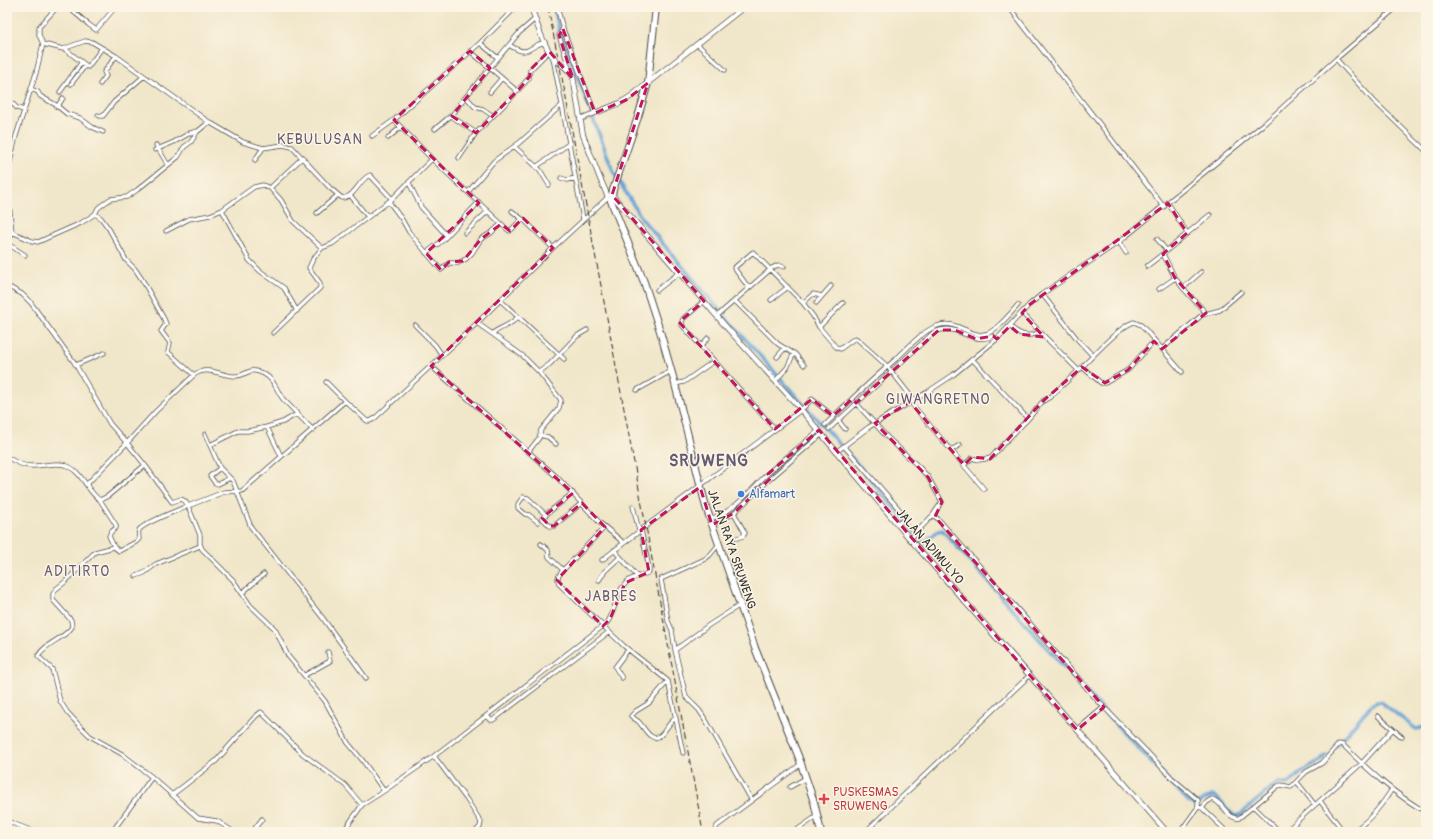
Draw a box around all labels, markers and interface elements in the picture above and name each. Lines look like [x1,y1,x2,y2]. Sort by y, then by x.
district label: KEBULUSAN [277,131,363,148]
district label: GIWANGRETNO [886,391,990,408]
district label: SRUWENG [669,451,749,471]
street label: JALAN RAYA SRUWENG [704,487,759,611]
place label: Alfamart [749,487,795,502]
marker: Alfamart [736,489,746,499]
street label: JALAN ADIMULYO [893,505,967,588]
district label: ADITIRTO [44,563,110,580]
district label: JABRES [585,588,637,605]
place label: PUSKESMAS SRUWENG [833,785,898,814]
marker: PUSKESMAS SRUWENG [818,793,830,805]

